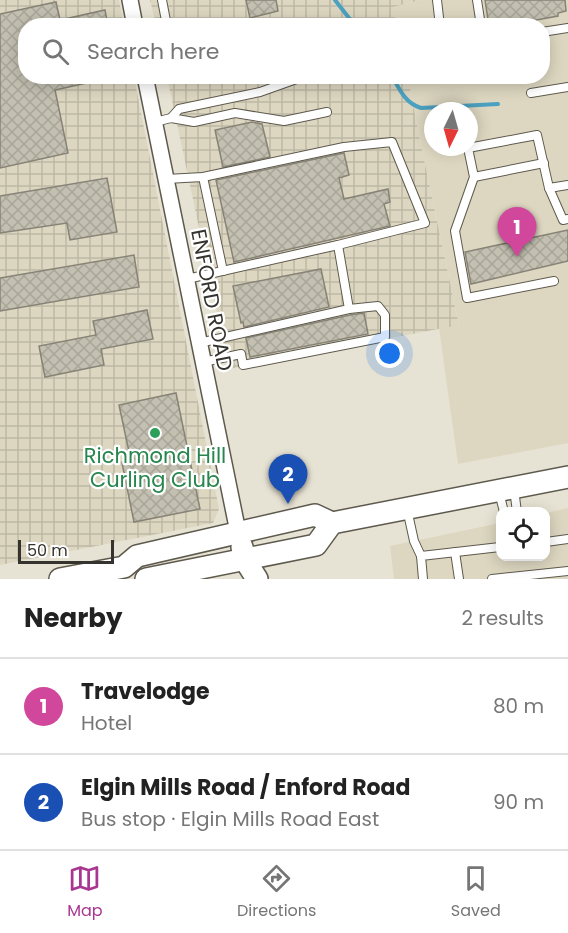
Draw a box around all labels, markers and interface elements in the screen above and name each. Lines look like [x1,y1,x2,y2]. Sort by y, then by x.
search box [18,18,550,84]
icon: search [39,35,72,68]
text: Search here [87,36,220,67]
north arrow [424,102,478,156]
pin: 1 [498,208,536,257]
street label: ENFORD ROAD [184,226,240,374]
your location [375,339,404,368]
marker: Richmond Hill Curling Club [148,426,162,440]
place label: Richmond Hill Curling Club [84,441,226,494]
pin: 2 [268,454,308,504]
map controls [496,507,550,561]
button: locate [496,507,550,561]
scale bar [18,537,114,564]
text: 50 m [27,539,68,562]
text: Nearby [24,600,122,636]
text: 2 results [461,604,544,632]
text: Travelodge [81,676,210,707]
text: 1 [40,692,47,720]
text: 80 m [493,692,544,720]
text: Hotel [81,709,132,737]
text: Elgin Mills Road / Enford Road [81,772,410,803]
text: 2 [38,788,49,816]
text: 90 m [493,788,544,816]
text: Bus stop · Elgin Mills Road East [81,805,379,833]
tab: Map [67,862,103,923]
tab: Directions [237,862,316,923]
tab: Saved [451,862,501,923]

